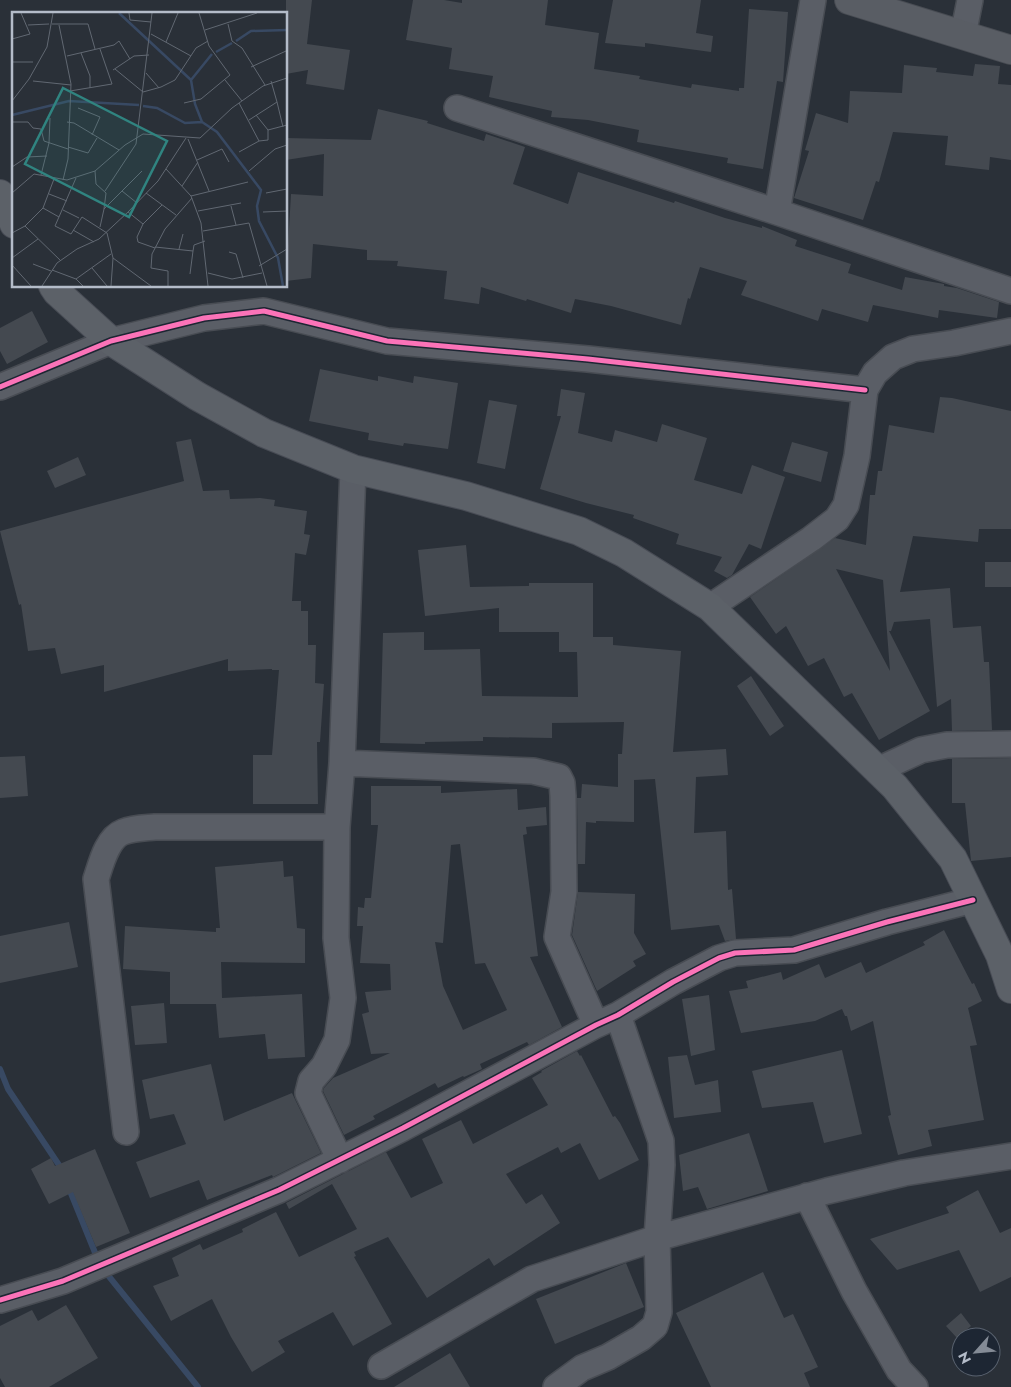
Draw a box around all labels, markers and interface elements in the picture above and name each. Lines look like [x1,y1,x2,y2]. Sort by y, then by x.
inset map [12,12,288,288]
north arrow [951,1327,1001,1377]
text: N [953,1348,976,1367]

